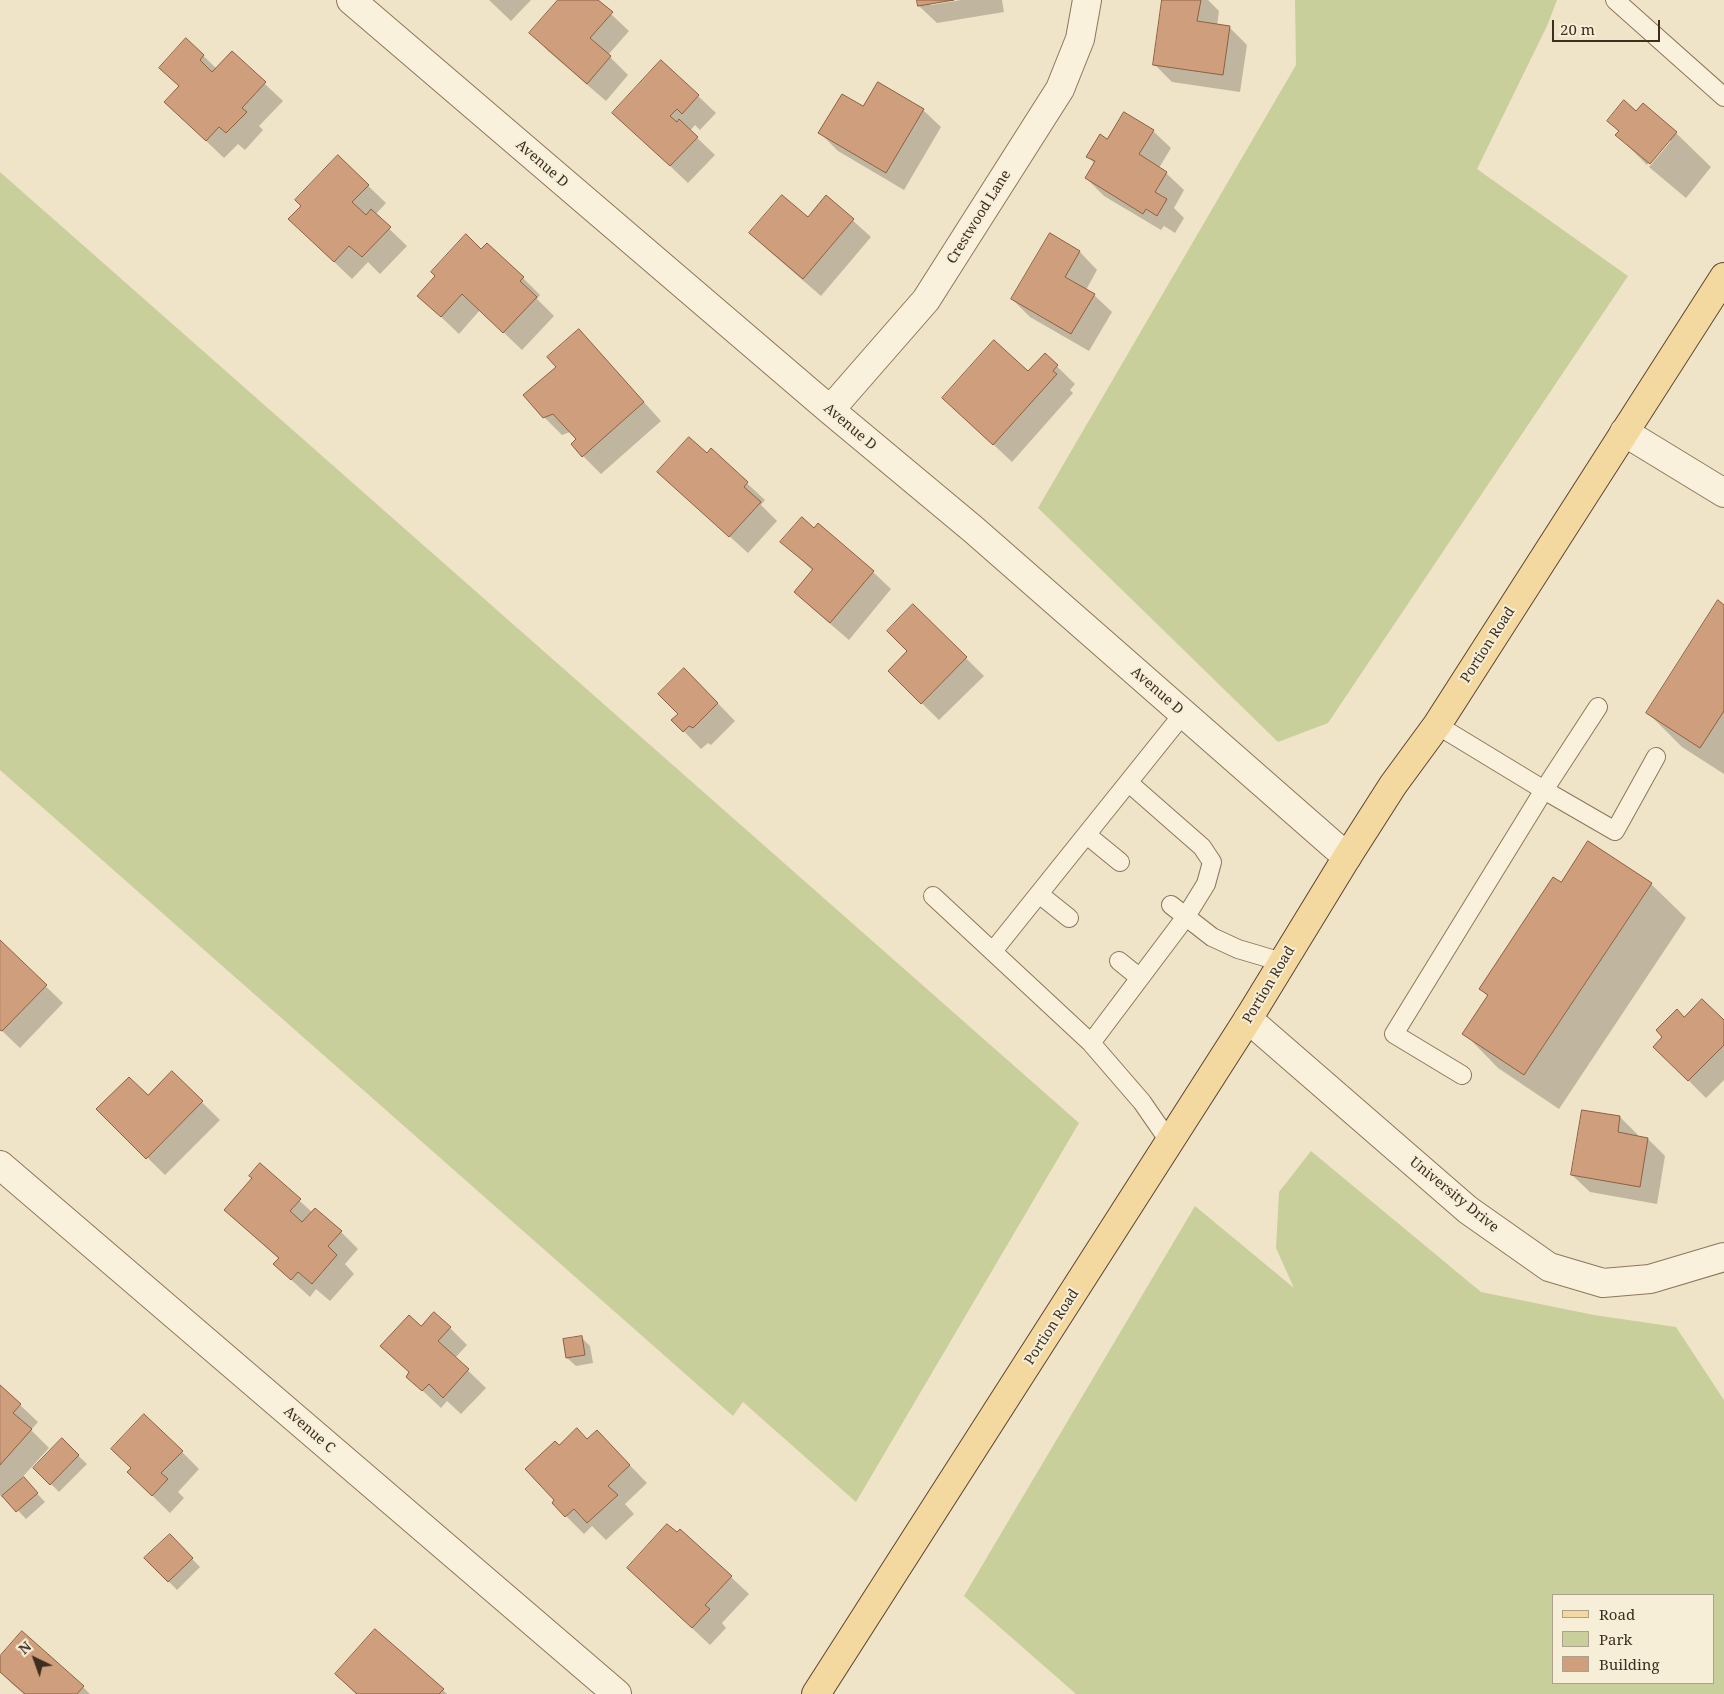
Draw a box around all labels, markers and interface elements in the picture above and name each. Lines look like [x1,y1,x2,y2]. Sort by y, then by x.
scale bar [1554,10,1662,42]
text: 20 m [1560,19,1595,39]
street label: Avenue D [512,137,572,191]
street label: Crestwood Lane [943,167,1015,267]
street label: Avenue D [820,400,880,454]
street label: Portion Road [1457,604,1519,686]
street label: Avenue D [1127,664,1187,718]
street label: Portion Road [1239,943,1299,1027]
street label: University Drive [1406,1154,1502,1236]
street label: Portion Road [1021,1286,1083,1368]
street label: Avenue C [280,1403,338,1457]
legend [1552,1594,1714,1684]
text: Road [1599,1604,1635,1624]
text: Park [1599,1629,1632,1649]
north arrow [10,1634,60,1684]
text: N [14,1637,35,1658]
text: Building [1599,1654,1660,1674]

